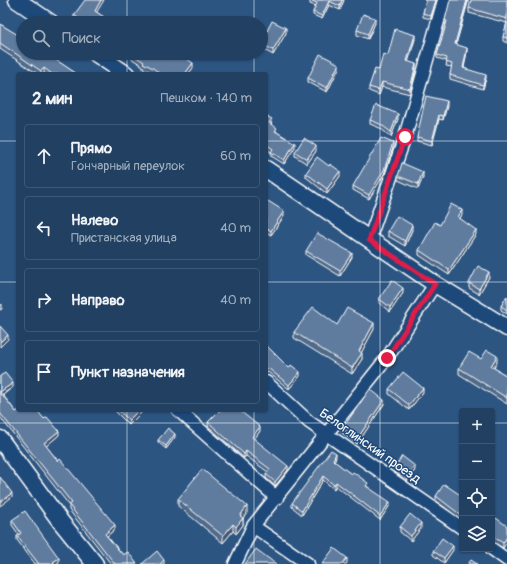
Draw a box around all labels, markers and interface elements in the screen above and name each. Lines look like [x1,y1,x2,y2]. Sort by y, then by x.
search box [16,16,268,60]
icon: search [30,27,52,49]
text: Поиск [62,29,101,48]
text: 2 мин [32,88,72,109]
text: Пешком · 140 m [161,90,252,106]
route start [396,128,414,146]
text: Прямо [71,139,112,158]
icon: ahead [33,145,55,167]
text: 60 m [220,148,251,164]
text: Гончарный переулок [71,158,185,174]
text: Налево [71,211,118,230]
icon: left [33,217,55,239]
text: 40 m [220,220,251,236]
text: Пристанская улица [71,230,177,246]
icon: right [33,289,55,311]
text: Направо [71,291,125,310]
text: 40 m [220,292,251,308]
route end [378,349,396,367]
icon: arrive [33,361,55,383]
text: Пункт назначения [71,363,185,382]
street label: Белоглинский проезд [316,405,424,487]
map controls [459,408,495,552]
button: + [459,408,495,444]
button: − [459,444,495,480]
button: locate [459,480,495,516]
button: layers [459,516,495,552]

